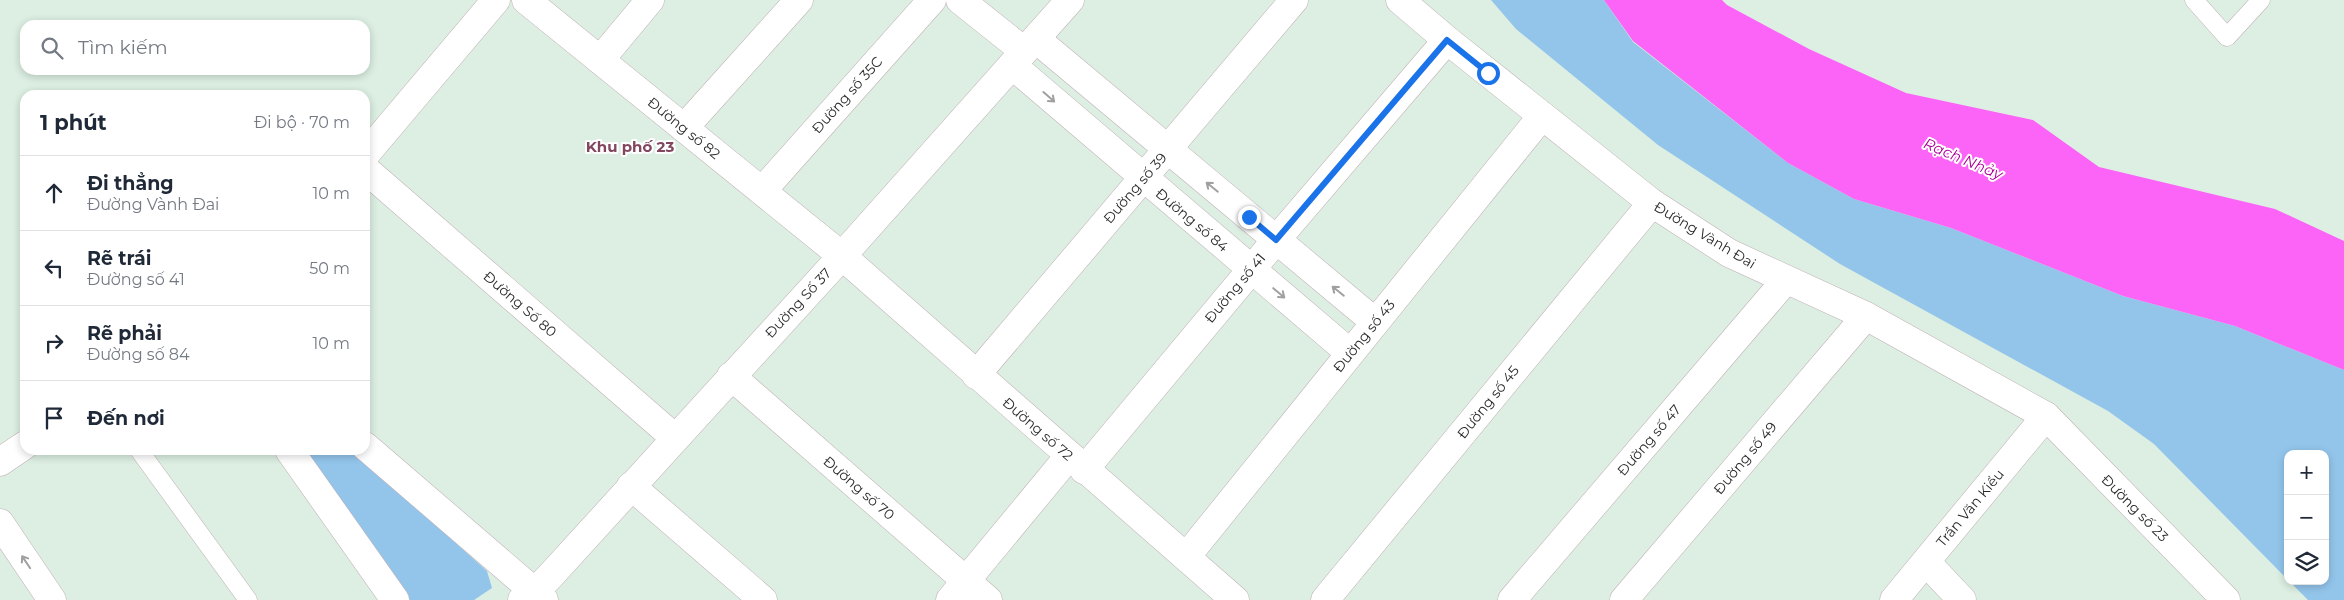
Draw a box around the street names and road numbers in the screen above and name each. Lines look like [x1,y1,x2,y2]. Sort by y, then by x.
street label: Đường số 35C [808,53,886,137]
street label: Đường số 82 [644,93,724,163]
street label: Đường số 39 [1099,149,1171,227]
street label: Đường số 84 [1152,184,1233,256]
street label: Đường Vành Đai [1651,197,1759,273]
street label: Đường số 41 [1201,249,1269,327]
street label: Đường Số 37 [761,264,835,342]
street label: Đường Số 80 [480,267,560,341]
street label: Đường số 43 [1329,296,1399,376]
street label: Đường số 45 [1453,362,1523,442]
street label: Đường số 72 [999,393,1077,465]
street label: Đường số 47 [1613,401,1685,479]
street label: Đường số 49 [1709,418,1781,498]
street label: Đường số 70 [820,452,898,524]
street label: Trần Văn Kiểu [1932,465,2008,551]
street label: Đường số 23 [2098,471,2172,545]

